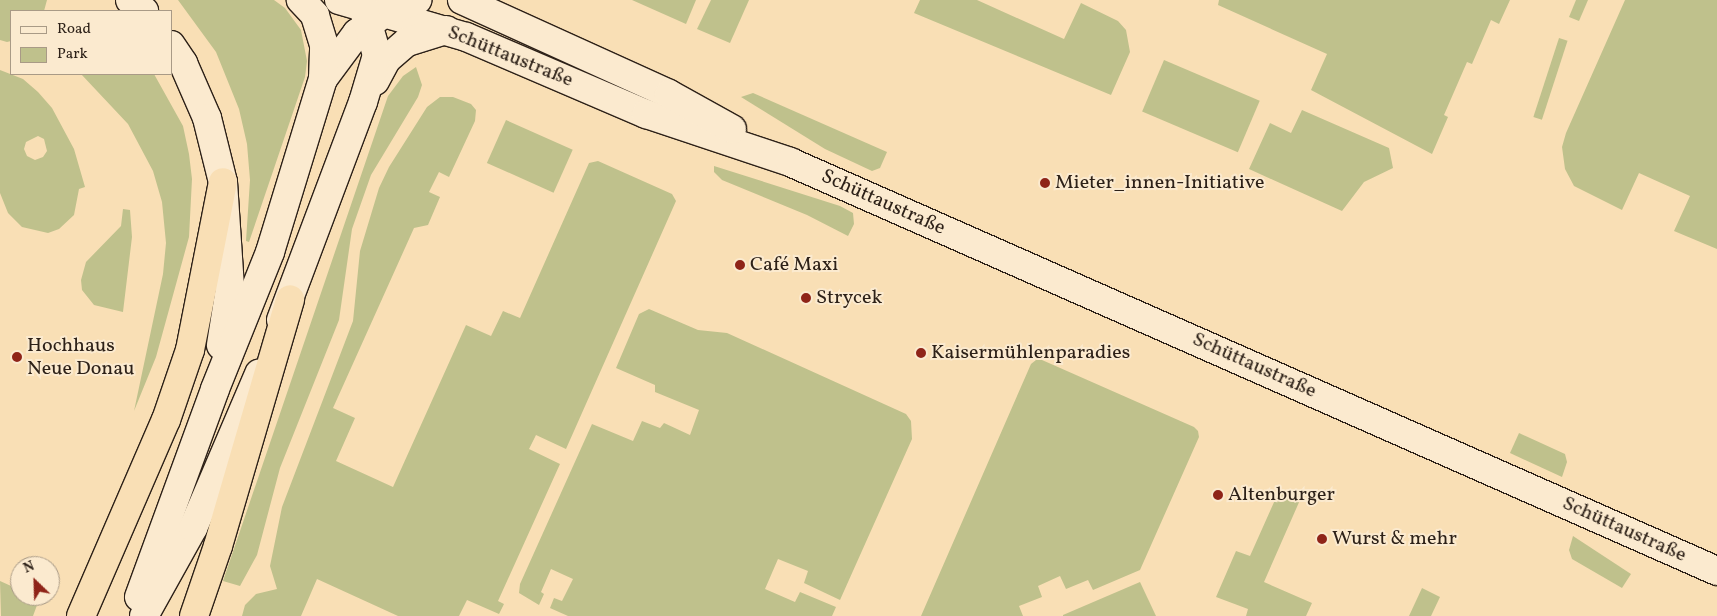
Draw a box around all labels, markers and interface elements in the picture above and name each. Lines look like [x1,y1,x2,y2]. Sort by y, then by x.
legend [10,10,172,75]
text: Road [57,19,91,40]
street label: Schüttaustraße [444,21,576,93]
text: Park [57,44,88,65]
street label: Schüttaustraße [817,165,949,241]
place label: Mieter_innen-Initiative [1055,171,1265,195]
marker: Mieter_innen-Initiative [1039,177,1051,189]
place label: Café Maxi [750,253,838,277]
marker: Café Maxi [734,259,746,271]
place label: Strycek [816,286,882,310]
marker: Strycek [800,292,812,304]
street label: Schüttaustraße [1188,328,1320,404]
place label: Hochhaus Neue Donau [27,334,134,381]
place label: Kaisermühlenparadies [931,341,1130,365]
marker: Kaisermühlenparadies [915,347,927,359]
marker: Hochhaus Neue Donau [11,351,23,363]
place label: Altenburger [1228,483,1335,507]
marker: Altenburger [1212,489,1224,501]
street label: Schüttaustraße [1558,492,1690,568]
place label: Wurst & mehr [1332,527,1457,551]
marker: Wurst & mehr [1316,533,1328,545]
north arrow [10,556,60,606]
text: N [21,557,38,579]

